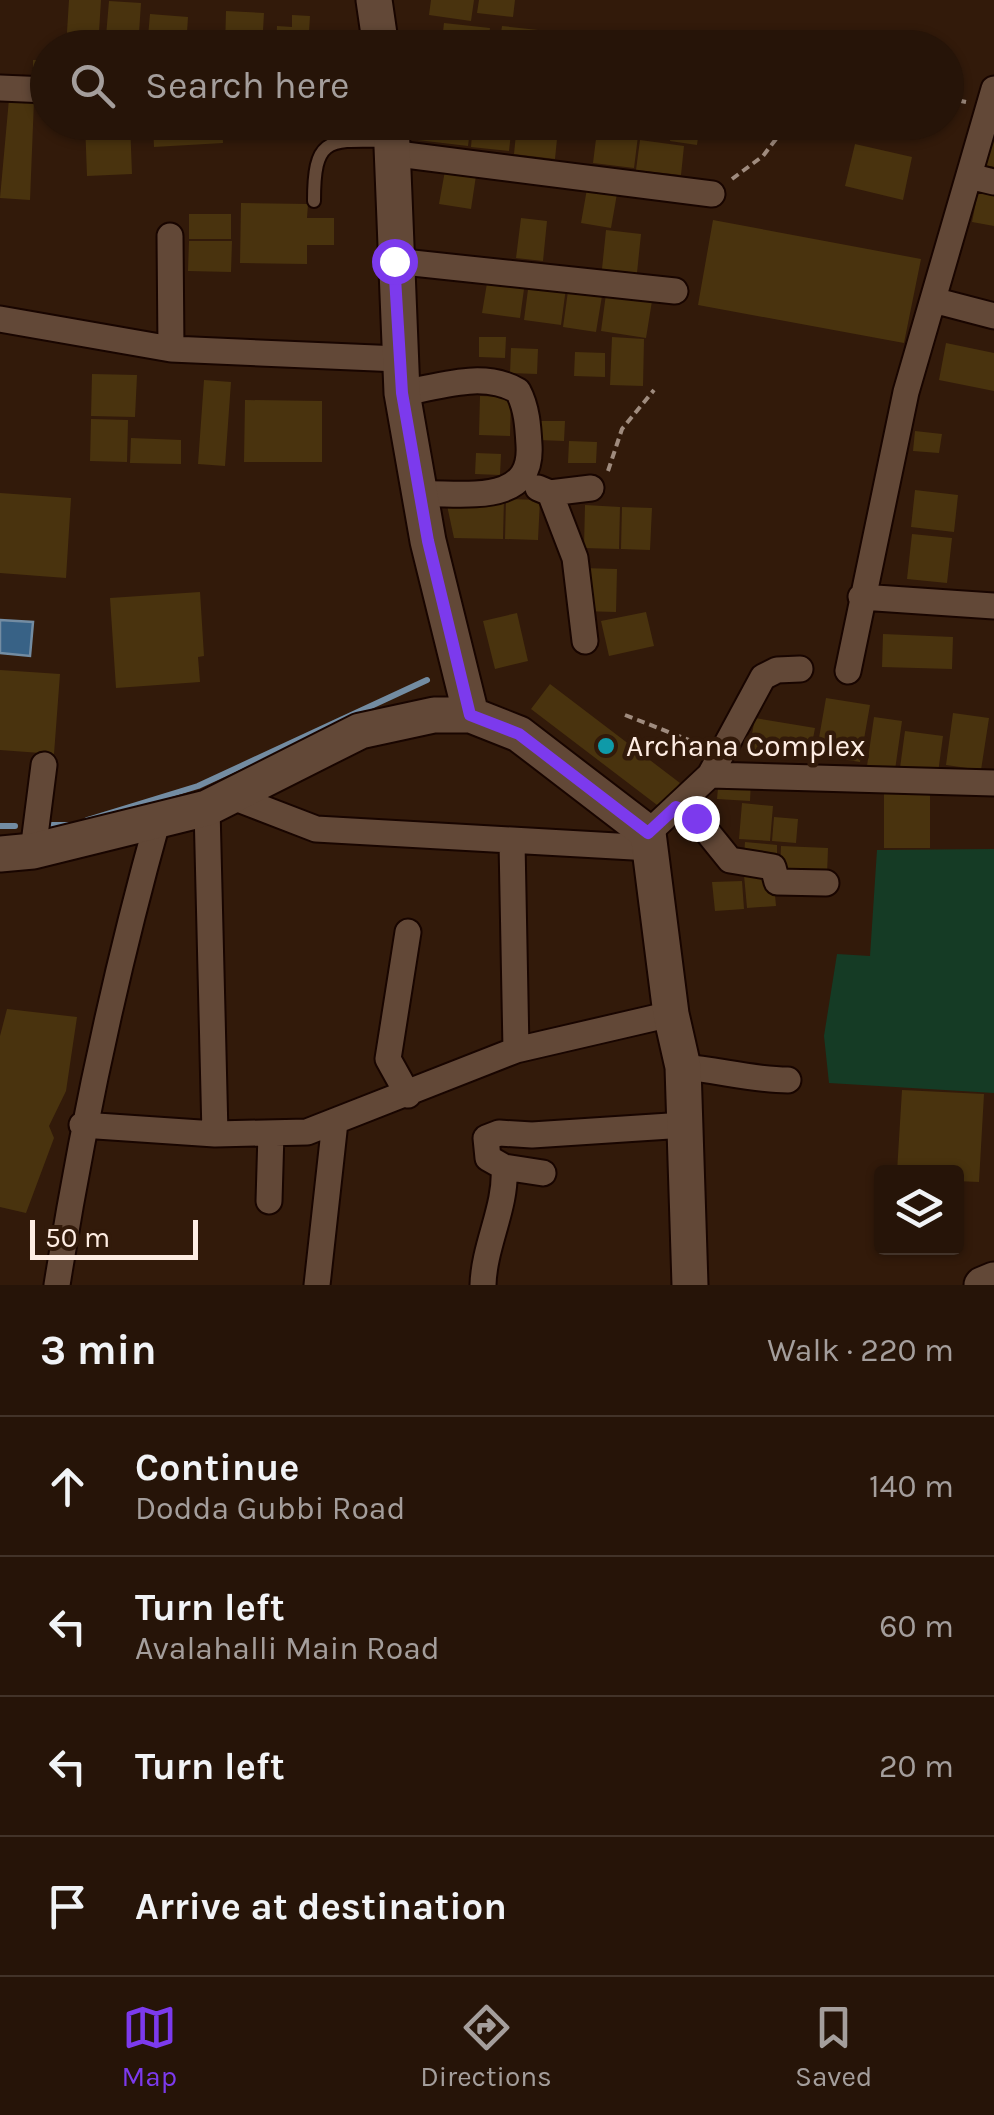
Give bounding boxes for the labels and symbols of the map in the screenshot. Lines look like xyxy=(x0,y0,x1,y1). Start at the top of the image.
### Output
route start xyxy=(372,239,418,285)
place label: Archana Complex xyxy=(626,728,865,764)
marker: Archana Complex xyxy=(595,735,617,757)
route end xyxy=(674,796,720,842)
scale bar xyxy=(30,1215,198,1260)

